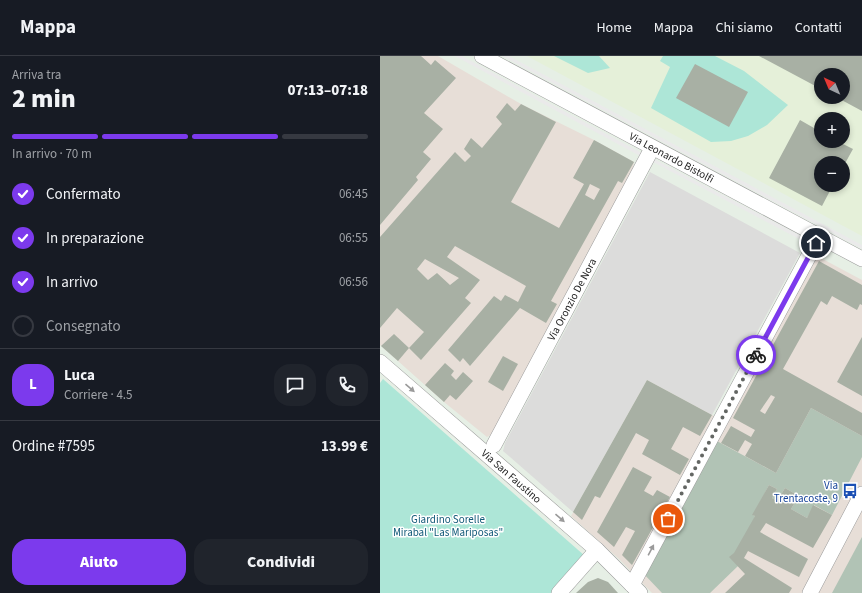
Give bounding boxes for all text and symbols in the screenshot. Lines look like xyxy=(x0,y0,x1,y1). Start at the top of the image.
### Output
text: Mappa xyxy=(20,14,76,41)
text: Home xyxy=(596,18,632,38)
text: Mappa xyxy=(654,18,693,38)
text: Chi siamo xyxy=(715,18,773,38)
text: Contatti xyxy=(795,18,842,38)
text: Arriva tra xyxy=(12,66,61,84)
north arrow xyxy=(814,68,850,104)
map controls xyxy=(814,68,850,192)
text: 2 min xyxy=(12,80,76,117)
text: 07:13–07:18 xyxy=(287,80,368,101)
button: + xyxy=(814,112,850,148)
street label: Via Leonardo Bistolfi xyxy=(626,129,717,187)
text: In arrivo · 70 m xyxy=(12,145,92,163)
button: − xyxy=(814,156,850,192)
icon: check xyxy=(12,183,34,205)
text: Confermato xyxy=(46,184,121,205)
text: 06:45 xyxy=(339,185,368,203)
pin xyxy=(799,226,833,260)
icon: check xyxy=(12,227,34,249)
text: In preparazione xyxy=(46,228,144,249)
text: 06:55 xyxy=(339,229,368,247)
icon: home xyxy=(805,232,827,254)
street label: Via Oronzio De Nora xyxy=(544,256,600,343)
icon: check xyxy=(12,271,34,293)
text: In arrivo xyxy=(46,272,98,293)
text: 06:56 xyxy=(339,273,368,291)
text: Consegnato xyxy=(46,316,121,337)
courier xyxy=(736,335,776,375)
icon: bike xyxy=(745,344,767,366)
button: chat xyxy=(274,364,316,406)
button: phone xyxy=(326,364,368,406)
text: Luca xyxy=(64,365,95,386)
text: L xyxy=(29,374,37,395)
one-way arrow xyxy=(404,383,415,392)
text: Corriere · 4.5 xyxy=(64,386,133,404)
text: Ordine #7595 xyxy=(12,436,95,457)
text: 13.99 € xyxy=(321,436,368,457)
street label: Via San Faustino xyxy=(478,446,545,507)
place label: Via Trentacoste, 9 xyxy=(774,478,838,506)
bus stop icon: Via Trentacoste, 9 xyxy=(841,482,859,500)
pin xyxy=(651,502,685,536)
icon: bag xyxy=(657,508,679,530)
park label: Giardino Sorelle Mirabal "Las Mariposas" xyxy=(393,512,503,540)
one-way arrow xyxy=(554,513,565,522)
button: Aiuto xyxy=(12,539,186,585)
button: Condividi xyxy=(194,539,368,585)
one-way arrow xyxy=(648,545,654,556)

